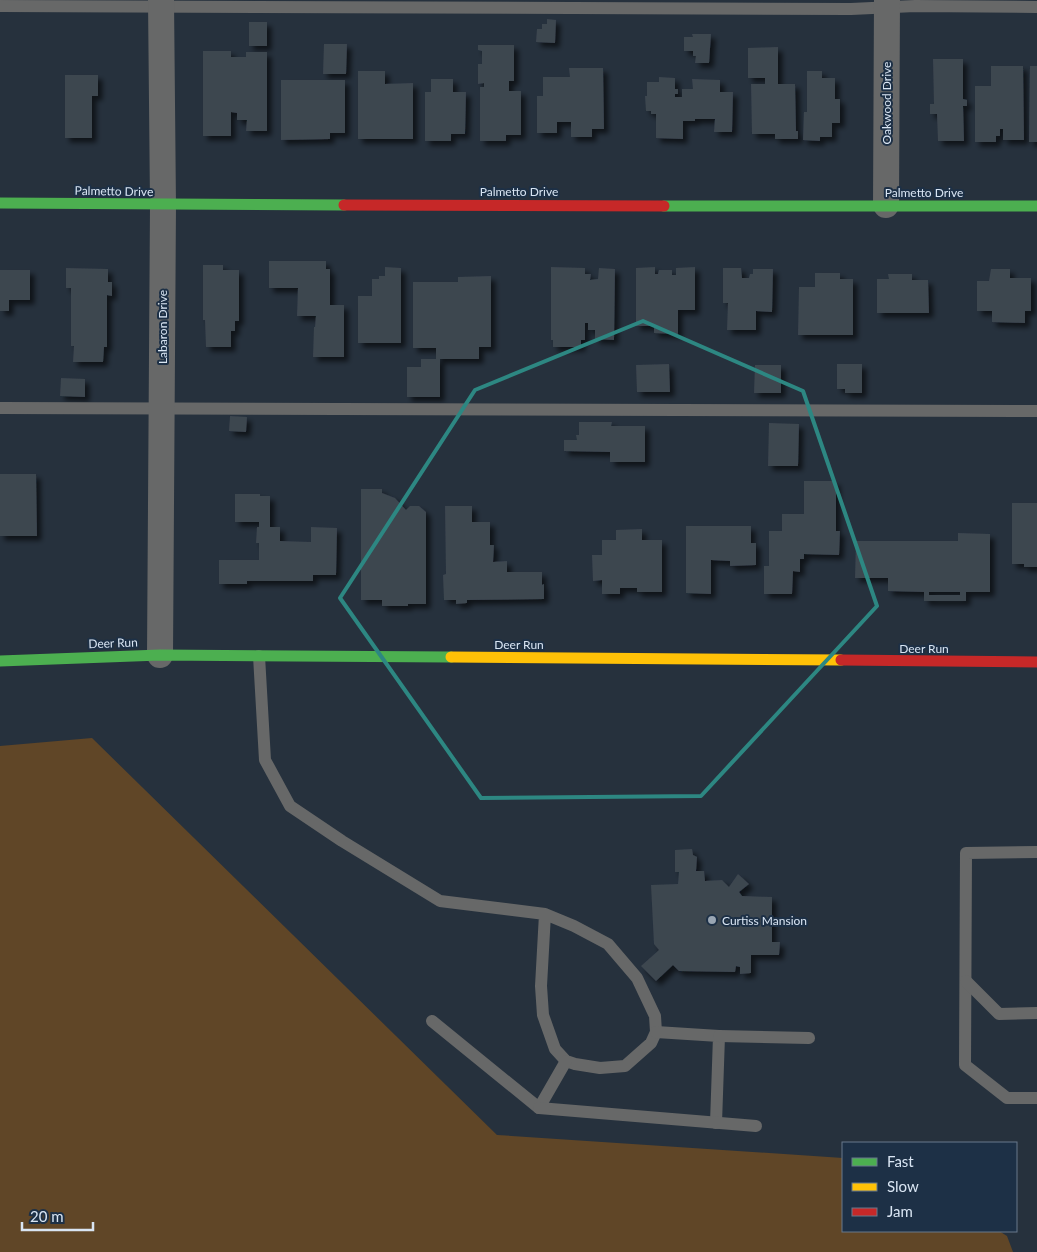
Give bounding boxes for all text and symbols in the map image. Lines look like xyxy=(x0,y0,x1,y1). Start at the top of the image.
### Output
street label: Oakwood Drive xyxy=(879,62,894,144)
street label: Palmetto Drive xyxy=(75,183,153,199)
street label: Palmetto Drive xyxy=(480,184,558,199)
street label: Palmetto Drive xyxy=(885,185,963,200)
street label: Labaron Drive xyxy=(155,290,170,364)
street label: Deer Run xyxy=(88,635,138,651)
street label: Deer Run xyxy=(494,637,544,652)
street label: Deer Run xyxy=(899,641,949,656)
place label: Curtiss Mansion xyxy=(722,913,807,928)
marker: Curtiss Mansion xyxy=(706,914,718,926)
legend xyxy=(842,1142,1017,1232)
text: Fast xyxy=(887,1152,914,1170)
text: Slow xyxy=(887,1177,919,1195)
scale bar xyxy=(22,1200,94,1232)
text: Jam xyxy=(887,1202,913,1220)
text: 20 m xyxy=(30,1207,64,1225)

